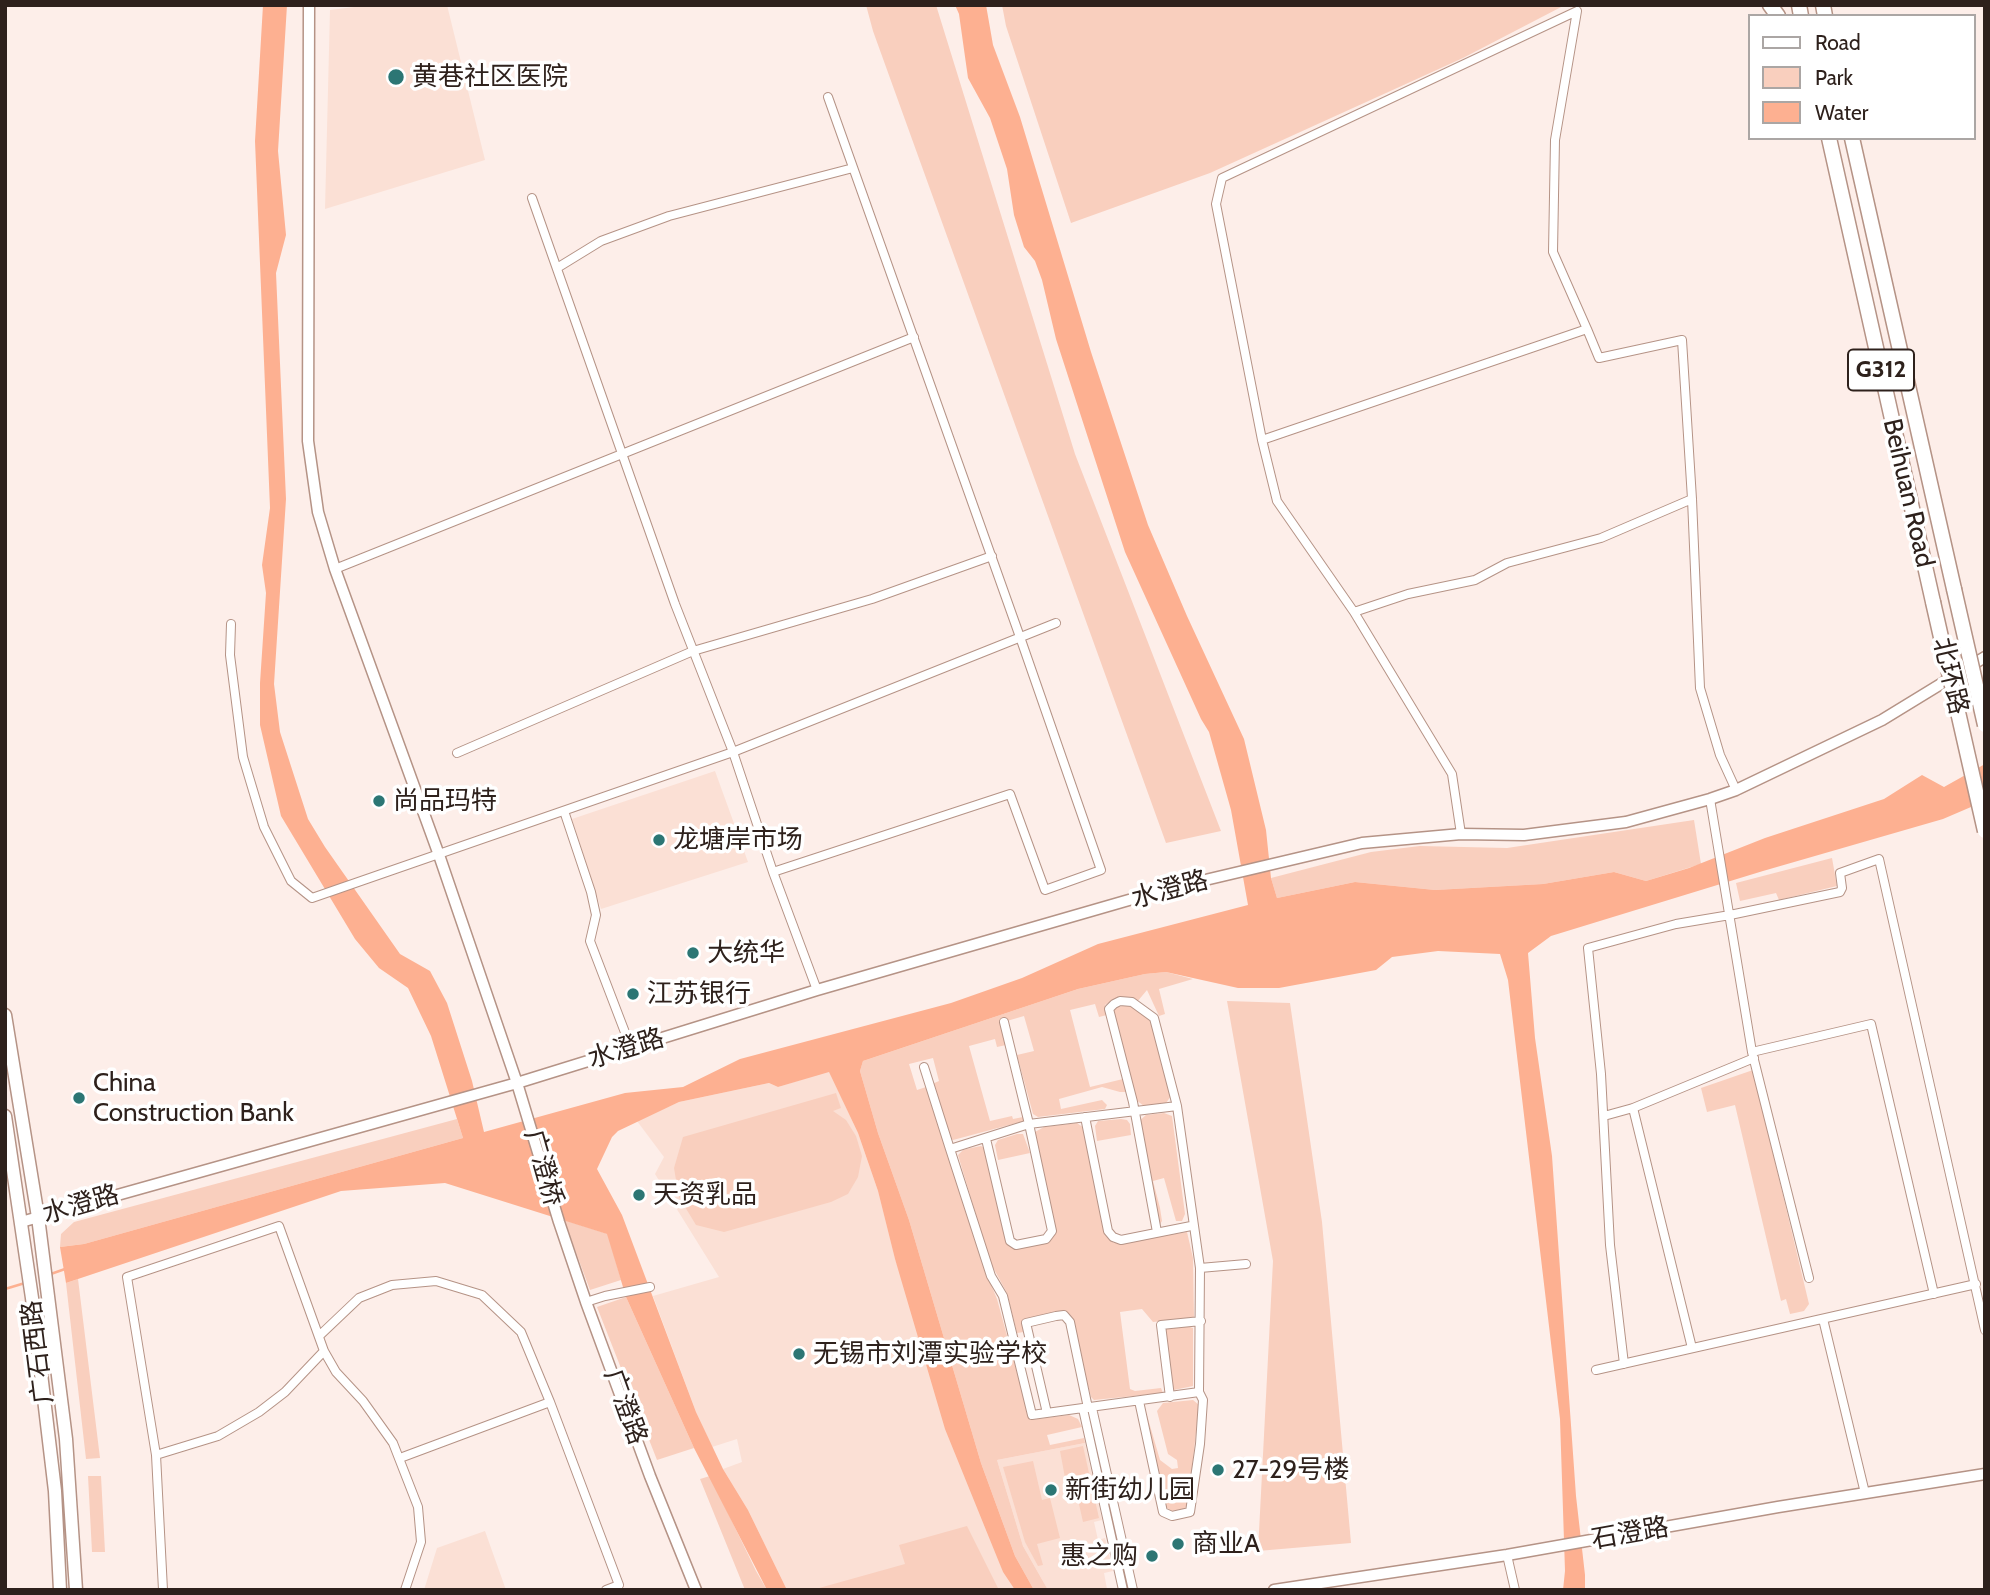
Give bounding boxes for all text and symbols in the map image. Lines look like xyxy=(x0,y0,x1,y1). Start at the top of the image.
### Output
legend xyxy=(1748,14,1976,140)
text: Road xyxy=(1815,30,1861,55)
place label: 黄巷社区医院 xyxy=(412,61,568,93)
text: Park xyxy=(1815,65,1853,90)
marker: 黄巷社区医院 xyxy=(386,67,406,87)
text: Water xyxy=(1815,100,1868,125)
road number: G312 xyxy=(1848,349,1914,390)
street label: Beihuan Road xyxy=(1876,416,1940,570)
street label: 北环路 xyxy=(1926,634,1974,718)
place label: 尚品玛特 xyxy=(393,785,497,817)
marker: 尚品玛特 xyxy=(371,793,387,809)
place label: 龙塘岸市场 xyxy=(673,824,803,856)
marker: 龙塘岸市场 xyxy=(651,832,667,848)
street label: 水澄路 xyxy=(1128,865,1212,915)
place label: 大统华 xyxy=(707,937,785,969)
marker: 大统华 xyxy=(685,945,701,961)
place label: 江苏银行 xyxy=(647,978,751,1010)
marker: 江苏银行 xyxy=(625,986,641,1002)
street label: 水澄路 xyxy=(584,1023,668,1075)
place label: China Construction Bank xyxy=(93,1067,294,1128)
marker: China Construction Bank xyxy=(71,1090,87,1106)
street label: 广澄桥 xyxy=(517,1126,569,1210)
street label: 水澄路 xyxy=(39,1179,123,1231)
place label: 天资乳品 xyxy=(653,1179,757,1211)
marker: 天资乳品 xyxy=(631,1187,647,1203)
street label: 广石西路 xyxy=(16,1298,60,1406)
place label: 无锡市刘潭实验学校 xyxy=(813,1338,1047,1370)
marker: 无锡市刘潭实验学校 xyxy=(791,1346,807,1362)
street label: 广澄路 xyxy=(597,1365,653,1449)
place label: 27-29号楼 xyxy=(1232,1454,1349,1486)
marker: 27-29号楼 xyxy=(1210,1462,1226,1478)
place label: 新街幼儿园 xyxy=(1065,1474,1195,1506)
marker: 新街幼儿园 xyxy=(1043,1482,1059,1498)
street label: 石澄路 xyxy=(1589,1512,1671,1556)
place label: 商业A xyxy=(1192,1528,1260,1560)
marker: 商业A xyxy=(1170,1536,1186,1552)
place label: 惠之购 xyxy=(1060,1540,1138,1572)
marker: 惠之购 xyxy=(1144,1548,1160,1564)

